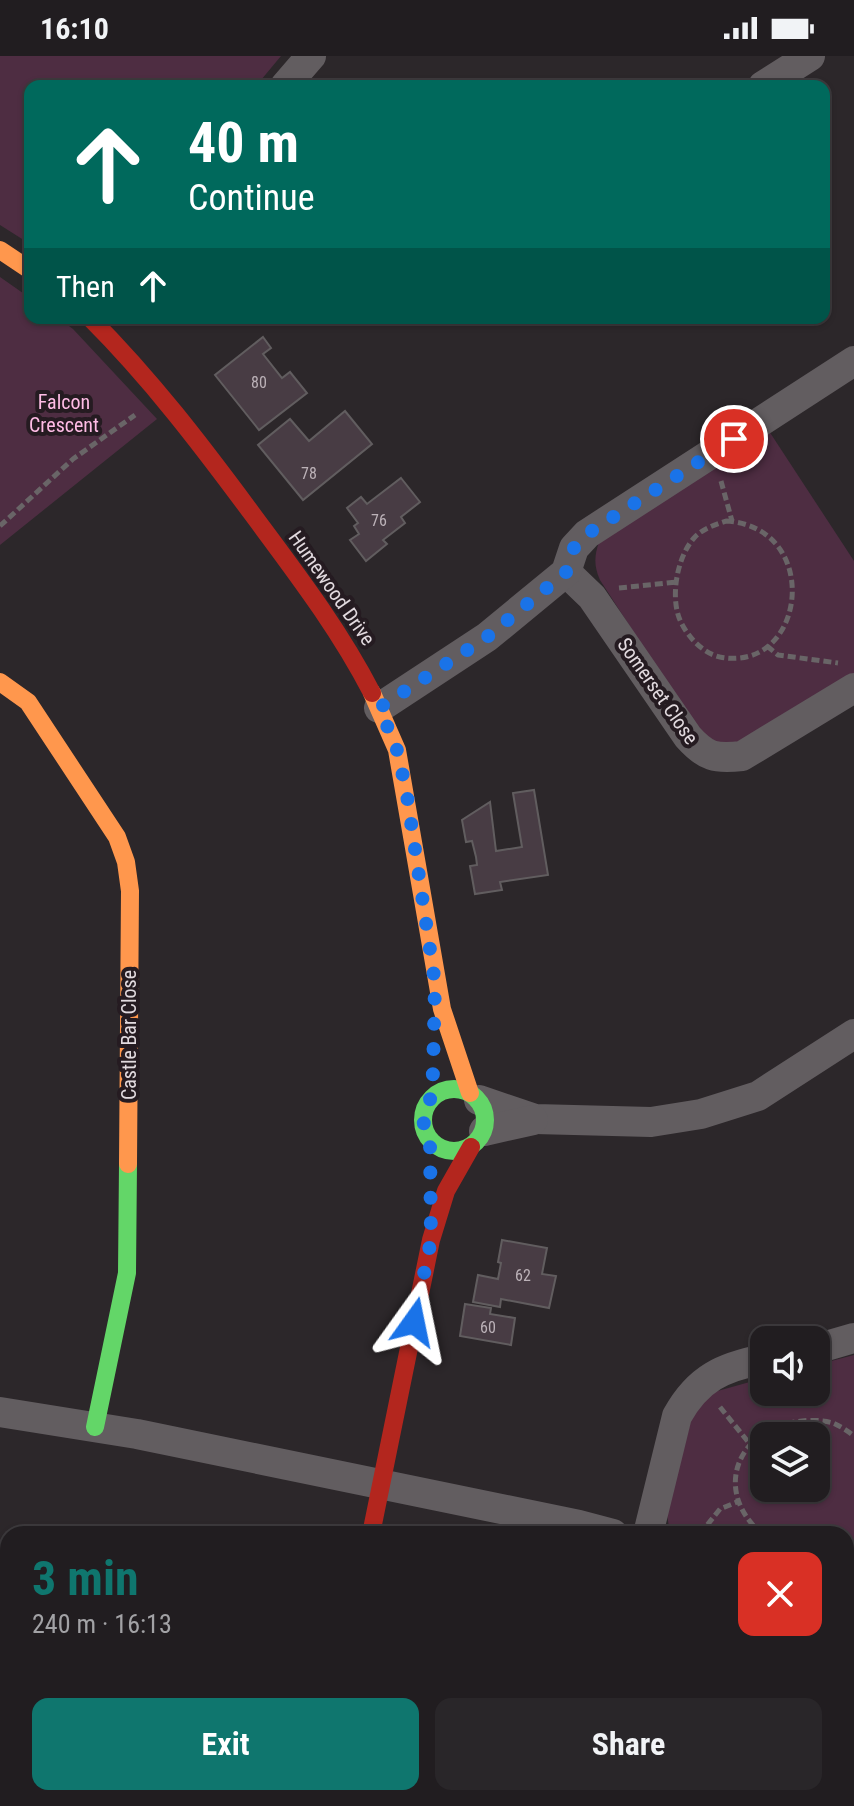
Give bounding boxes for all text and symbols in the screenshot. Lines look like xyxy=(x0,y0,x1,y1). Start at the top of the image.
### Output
text: 16:10 xyxy=(40,11,109,46)
text: 40 m xyxy=(188,110,299,176)
icon: ahead xyxy=(56,112,160,216)
text: Continue xyxy=(188,177,315,219)
icon: ahead xyxy=(131,264,175,308)
text: Then xyxy=(56,269,115,304)
house number: 80 xyxy=(251,373,267,392)
park label: Falcon Crescent xyxy=(29,390,99,437)
pin xyxy=(700,405,768,473)
icon: arrive xyxy=(712,417,756,461)
house number: 78 xyxy=(301,464,317,483)
house number: 76 xyxy=(371,511,387,530)
street label: Humewood Drive xyxy=(284,526,380,650)
street label: Somerset Close xyxy=(612,633,704,749)
street label: Castle Bar Close xyxy=(117,970,141,1100)
house number: 62 xyxy=(515,1266,531,1285)
position arrow xyxy=(372,1280,456,1364)
house number: 60 xyxy=(480,1318,496,1337)
map controls xyxy=(750,1326,830,1502)
button: sound xyxy=(750,1326,830,1406)
button: layers xyxy=(750,1422,830,1502)
text: 3 min xyxy=(32,1550,139,1607)
button: close xyxy=(738,1552,822,1636)
text: 240 m · 16:13 xyxy=(32,1609,172,1639)
button: Exit xyxy=(32,1698,419,1790)
button: Share xyxy=(435,1698,822,1790)

